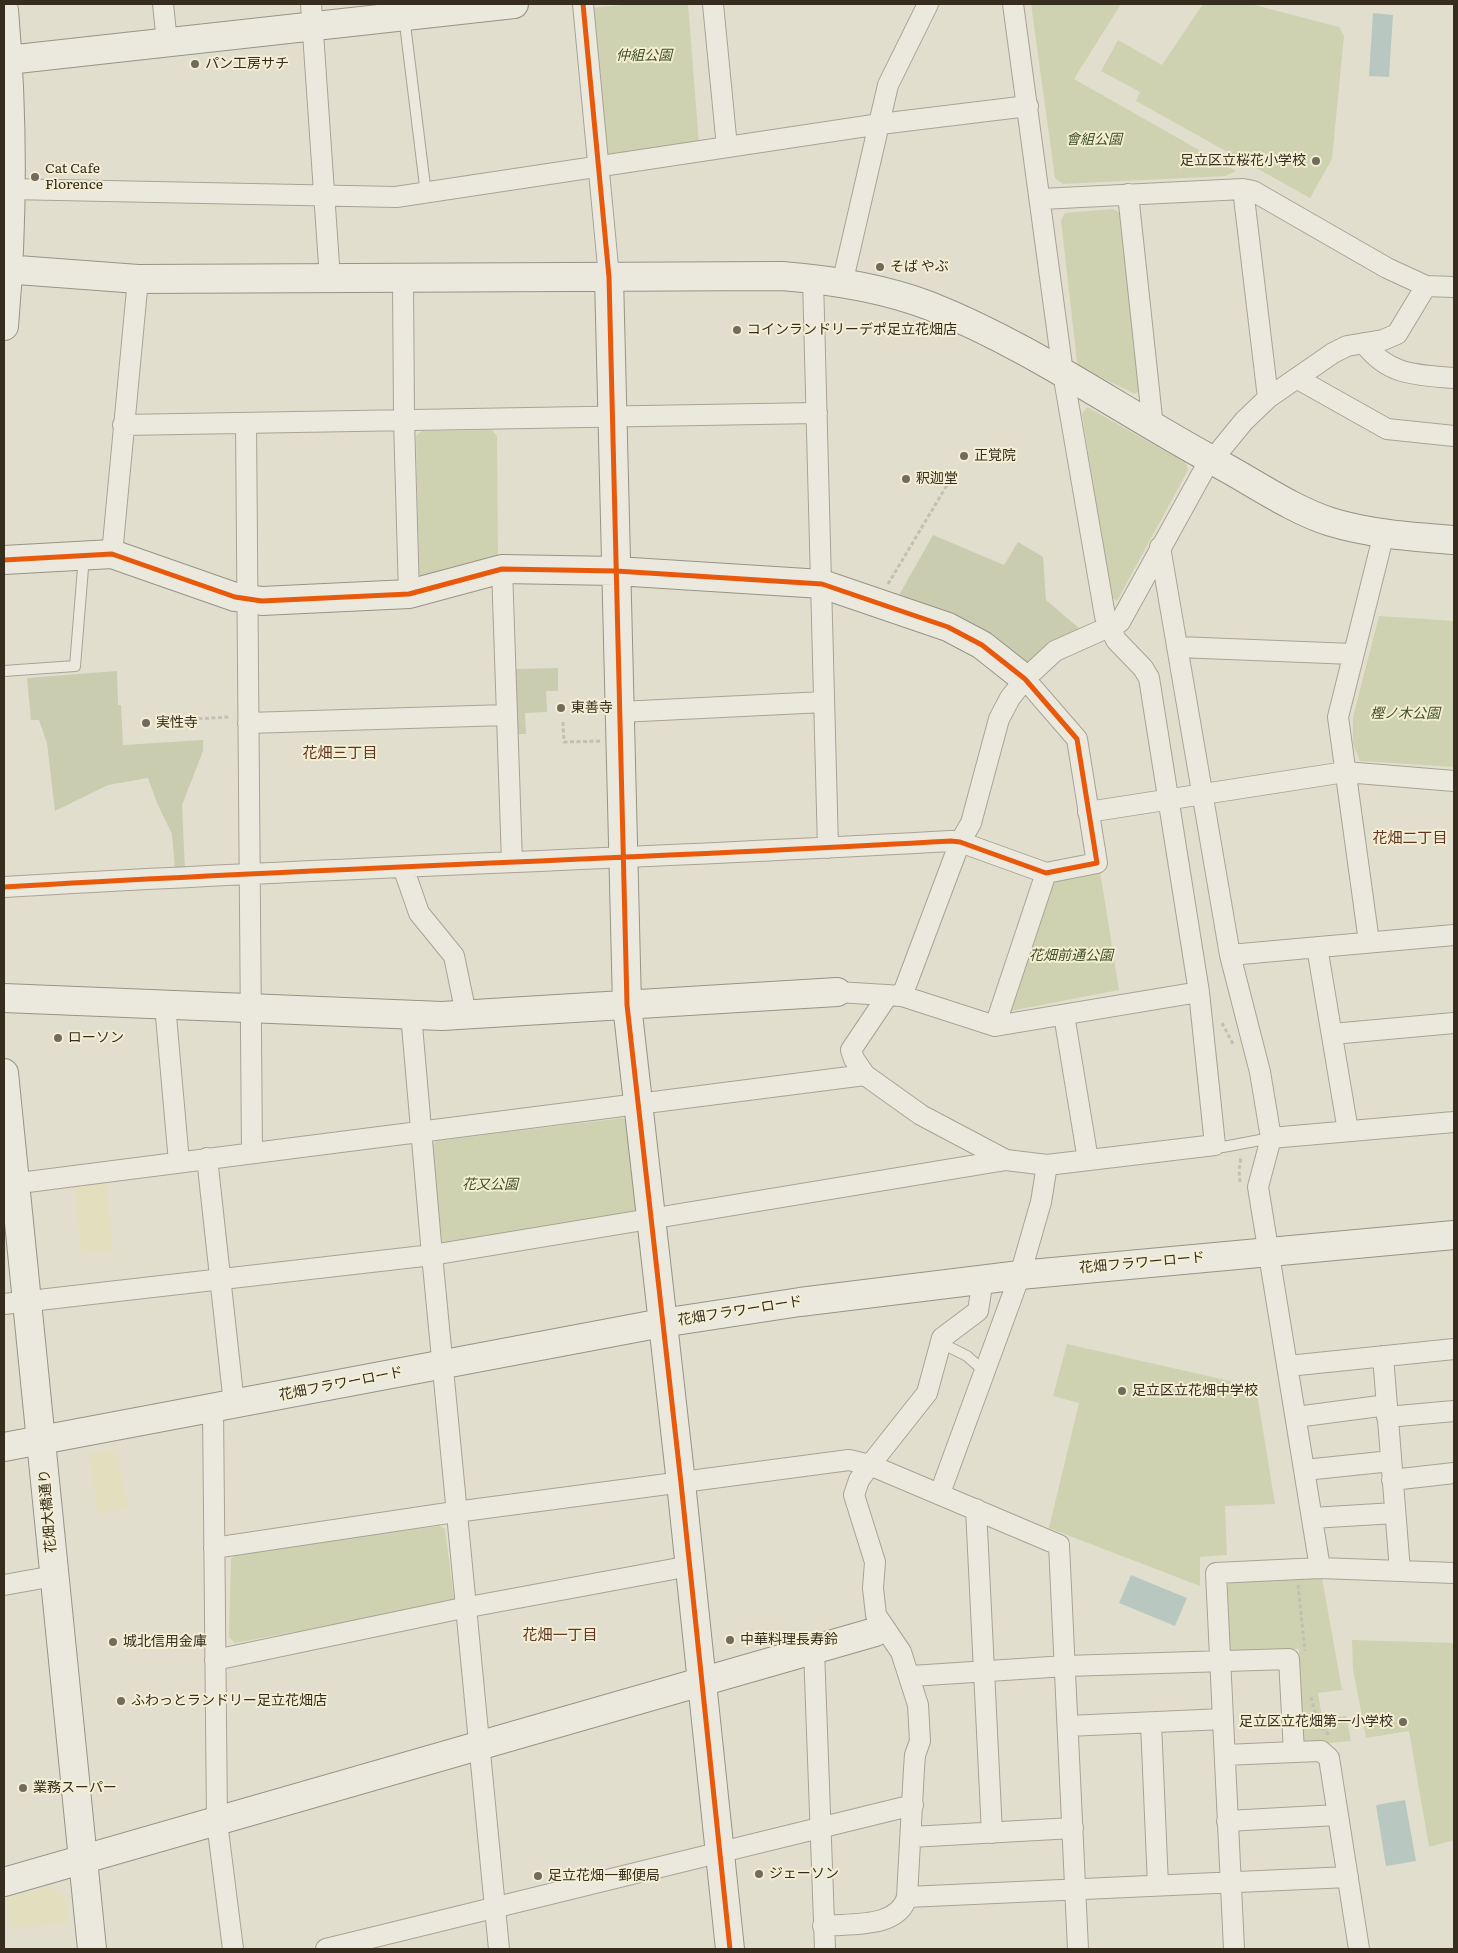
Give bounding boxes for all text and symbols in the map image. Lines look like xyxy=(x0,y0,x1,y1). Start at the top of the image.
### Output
park label: 仲組公園 xyxy=(616,48,672,64)
place label: パン工房サチ xyxy=(205,56,289,72)
marker: パン工房サチ xyxy=(189,58,201,70)
park label: 會組公園 xyxy=(1066,132,1122,148)
place label: 足立区立桜花小学校 xyxy=(1180,153,1306,169)
marker: 足立区立桜花小学校 xyxy=(1310,155,1322,167)
place label: Cat Cafe Florence xyxy=(45,161,103,193)
marker: Cat Cafe Florence xyxy=(29,171,41,183)
place label: そば やぶ xyxy=(890,259,949,275)
marker: そば やぶ xyxy=(874,261,886,273)
place label: コインランドリーデポ足立花畑店 xyxy=(747,322,957,338)
marker: コインランドリーデポ足立花畑店 xyxy=(731,324,743,336)
place label: 正覚院 xyxy=(974,448,1016,464)
marker: 正覚院 xyxy=(958,450,970,462)
place label: 釈迦堂 xyxy=(916,471,958,487)
marker: 釈迦堂 xyxy=(900,473,912,485)
place label: 東善寺 xyxy=(571,700,613,716)
marker: 東善寺 xyxy=(555,702,567,714)
park label: 樫ノ木公園 xyxy=(1370,706,1440,722)
place label: 実性寺 xyxy=(156,715,198,731)
marker: 実性寺 xyxy=(140,717,152,729)
district label: 花畑三丁目 xyxy=(303,745,377,763)
district label: 花畑二丁目 xyxy=(1373,830,1447,848)
park label: 花畑前通公園 xyxy=(1029,948,1113,964)
place label: ローソン xyxy=(68,1030,124,1046)
marker: ローソン xyxy=(52,1032,64,1044)
park label: 花又公園 xyxy=(462,1177,518,1193)
street label: 花畑フラワーロード xyxy=(1079,1249,1205,1277)
street label: 花畑フラワーロード xyxy=(676,1293,804,1329)
street label: 花畑フラワーロード xyxy=(278,1364,404,1404)
place label: 足立区立花畑中学校 xyxy=(1132,1383,1258,1399)
marker: 足立区立花畑中学校 xyxy=(1116,1385,1128,1397)
street label: 花畑大橋通り xyxy=(36,1468,60,1554)
district label: 花畑一丁目 xyxy=(523,1627,597,1645)
place label: 中華料理長寿鈴 xyxy=(740,1632,838,1648)
place label: 城北信用金庫 xyxy=(123,1634,207,1650)
marker: 中華料理長寿鈴 xyxy=(724,1634,736,1646)
marker: 城北信用金庫 xyxy=(107,1636,119,1648)
place label: ふわっとランドリー足立花畑店 xyxy=(131,1693,327,1709)
marker: ふわっとランドリー足立花畑店 xyxy=(115,1695,127,1707)
place label: 足立区立花畑第一小学校 xyxy=(1239,1714,1393,1730)
marker: 足立区立花畑第一小学校 xyxy=(1397,1716,1409,1728)
place label: 業務スーパー xyxy=(33,1780,117,1796)
marker: 業務スーパー xyxy=(17,1782,29,1794)
place label: ジェーソン xyxy=(769,1866,839,1882)
place label: 足立花畑一郵便局 xyxy=(548,1868,660,1884)
marker: ジェーソン xyxy=(753,1868,765,1880)
marker: 足立花畑一郵便局 xyxy=(532,1870,544,1882)

